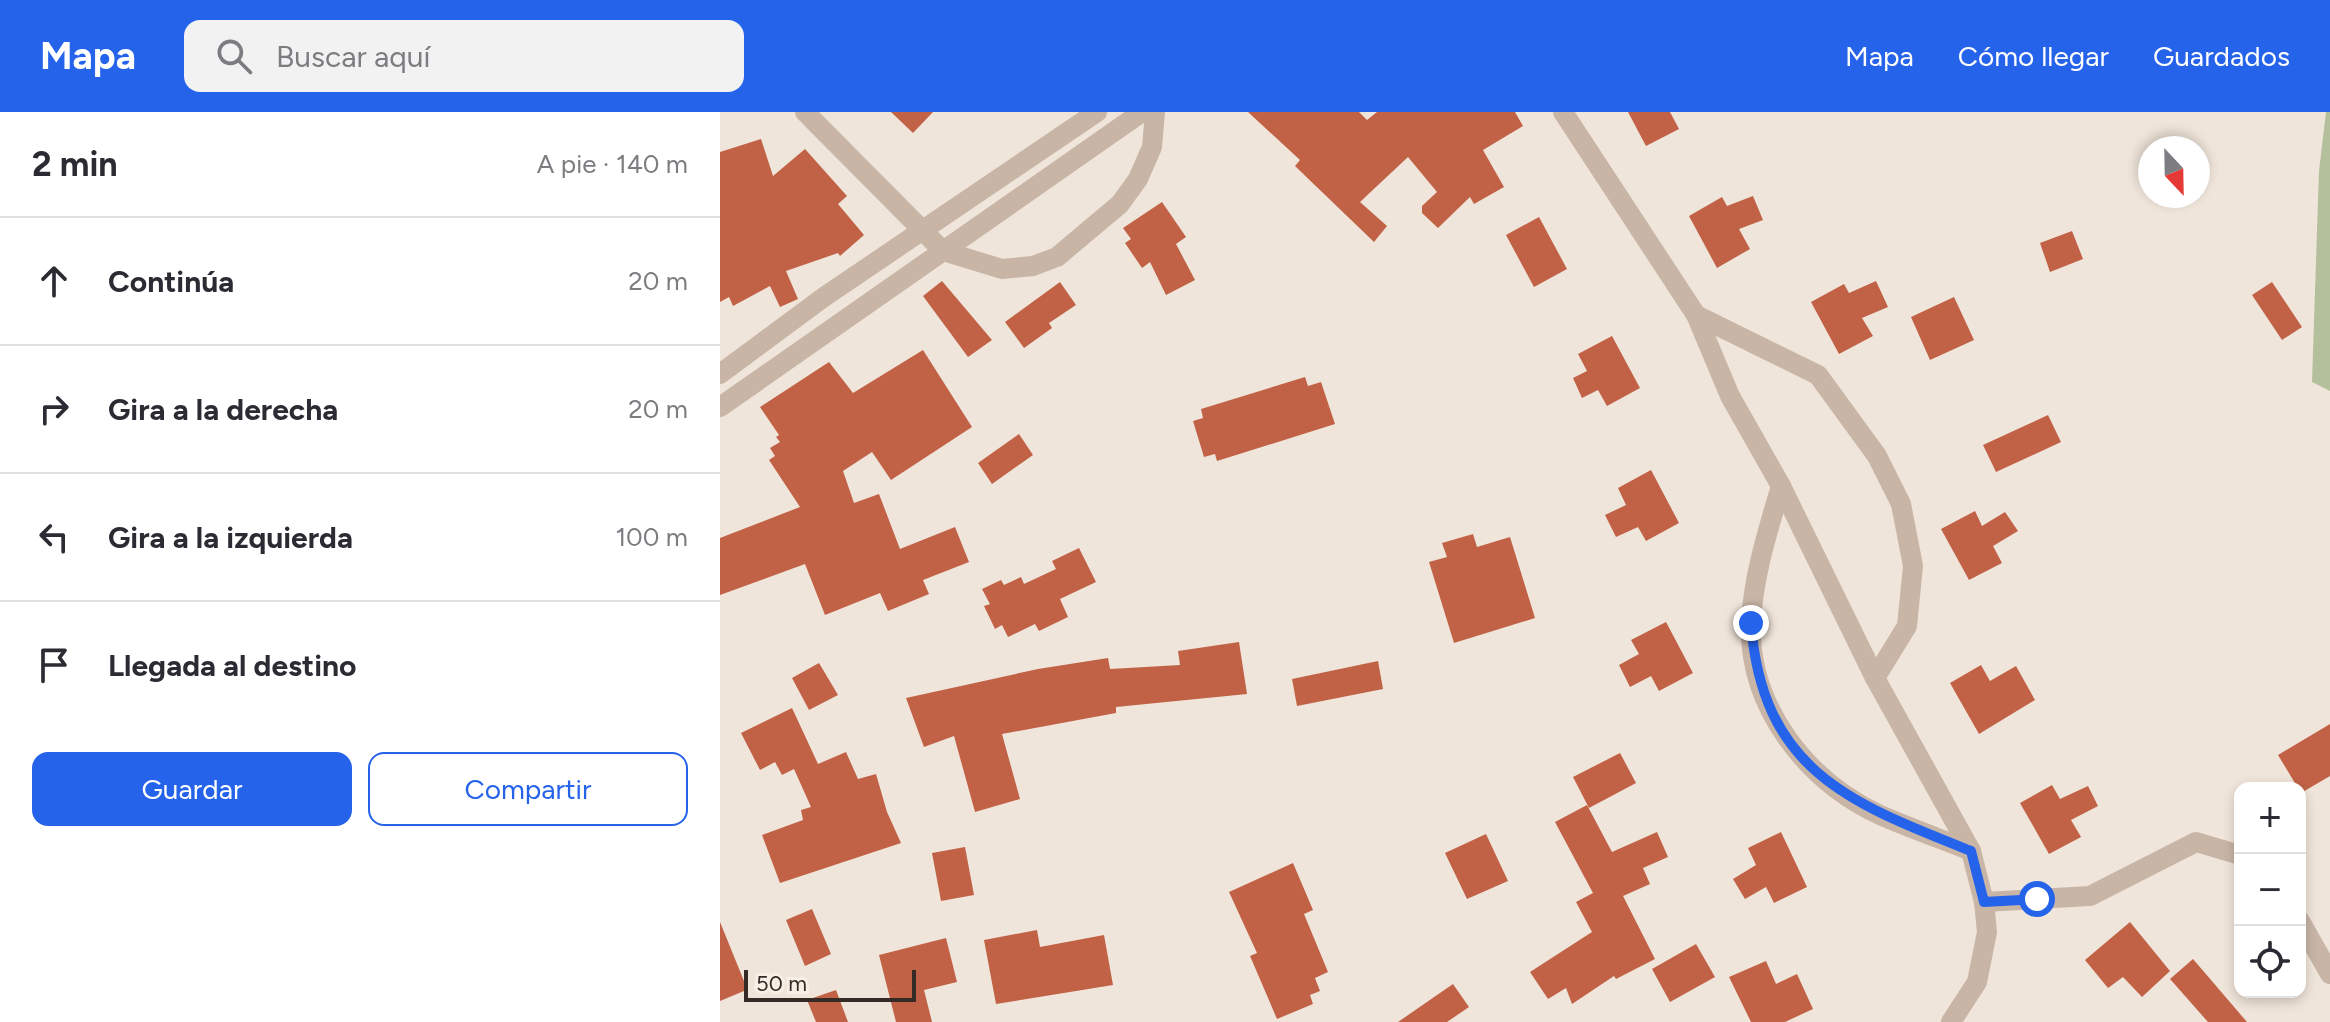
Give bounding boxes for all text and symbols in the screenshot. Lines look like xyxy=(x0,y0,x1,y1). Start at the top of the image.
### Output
search box xyxy=(184,20,744,92)
text: Mapa xyxy=(40,33,136,79)
icon: search xyxy=(212,34,256,78)
text: Buscar aquí xyxy=(276,38,430,75)
text: Mapa xyxy=(1845,39,1914,73)
text: Cómo llegar xyxy=(1958,39,2109,73)
text: Guardados xyxy=(2153,39,2290,73)
north arrow xyxy=(2138,136,2210,208)
text: 2 min xyxy=(32,144,118,185)
text: A pie · 140 m xyxy=(537,148,688,180)
icon: ahead xyxy=(32,259,76,303)
text: Continúa xyxy=(108,263,234,300)
text: 20 m xyxy=(628,265,688,297)
icon: right xyxy=(32,387,76,431)
text: Gira a la derecha xyxy=(108,391,338,428)
text: 20 m xyxy=(628,393,688,425)
icon: left xyxy=(32,515,76,559)
text: Gira a la izquierda xyxy=(108,519,353,556)
text: 100 m xyxy=(615,521,688,553)
route end xyxy=(1733,605,1769,641)
icon: arrive xyxy=(32,643,76,687)
text: Llegada al destino xyxy=(108,647,356,684)
button: Guardar xyxy=(32,752,352,826)
button: Compartir xyxy=(368,752,688,826)
map controls xyxy=(2234,782,2306,998)
button: + xyxy=(2234,782,2306,854)
button: − xyxy=(2234,854,2306,926)
route start xyxy=(2019,881,2055,917)
button: locate xyxy=(2234,926,2306,998)
scale bar xyxy=(744,966,916,1002)
text: 50 m xyxy=(756,970,807,997)

